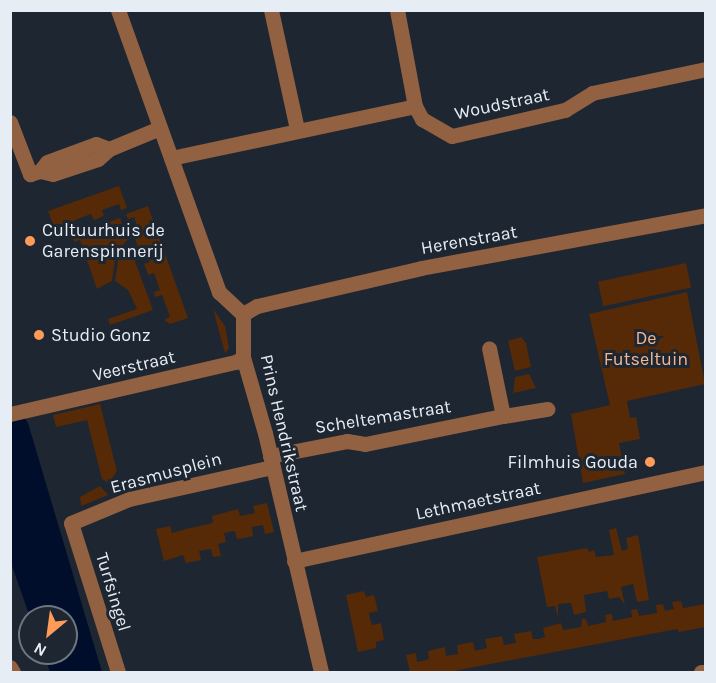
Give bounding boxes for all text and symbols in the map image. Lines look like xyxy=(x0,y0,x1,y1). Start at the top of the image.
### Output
street label: Woudstraat xyxy=(453,83,551,125)
place label: Cultuurhuis de Garenspinnerij xyxy=(42,220,165,262)
street label: Herenstraat xyxy=(419,221,519,259)
marker: Cultuurhuis de Garenspinnerij xyxy=(23,234,37,248)
place label: Studio Gonz xyxy=(51,324,151,346)
marker: Studio Gonz xyxy=(32,328,46,342)
park label: De Futseltuin xyxy=(604,328,688,370)
street label: Veerstraat xyxy=(91,346,177,386)
street label: Prins Hendrikstraat xyxy=(255,352,313,514)
street label: Scheltemastraat xyxy=(313,396,453,438)
street label: Erasmusplein xyxy=(108,448,224,498)
place label: Filmhuis Gouda xyxy=(508,451,638,473)
marker: Filmhuis Gouda xyxy=(643,455,657,469)
street label: Lethmaetstraat xyxy=(413,477,543,525)
street label: Turfsingel xyxy=(91,550,135,634)
north arrow xyxy=(18,605,78,665)
text: N xyxy=(30,638,50,661)

